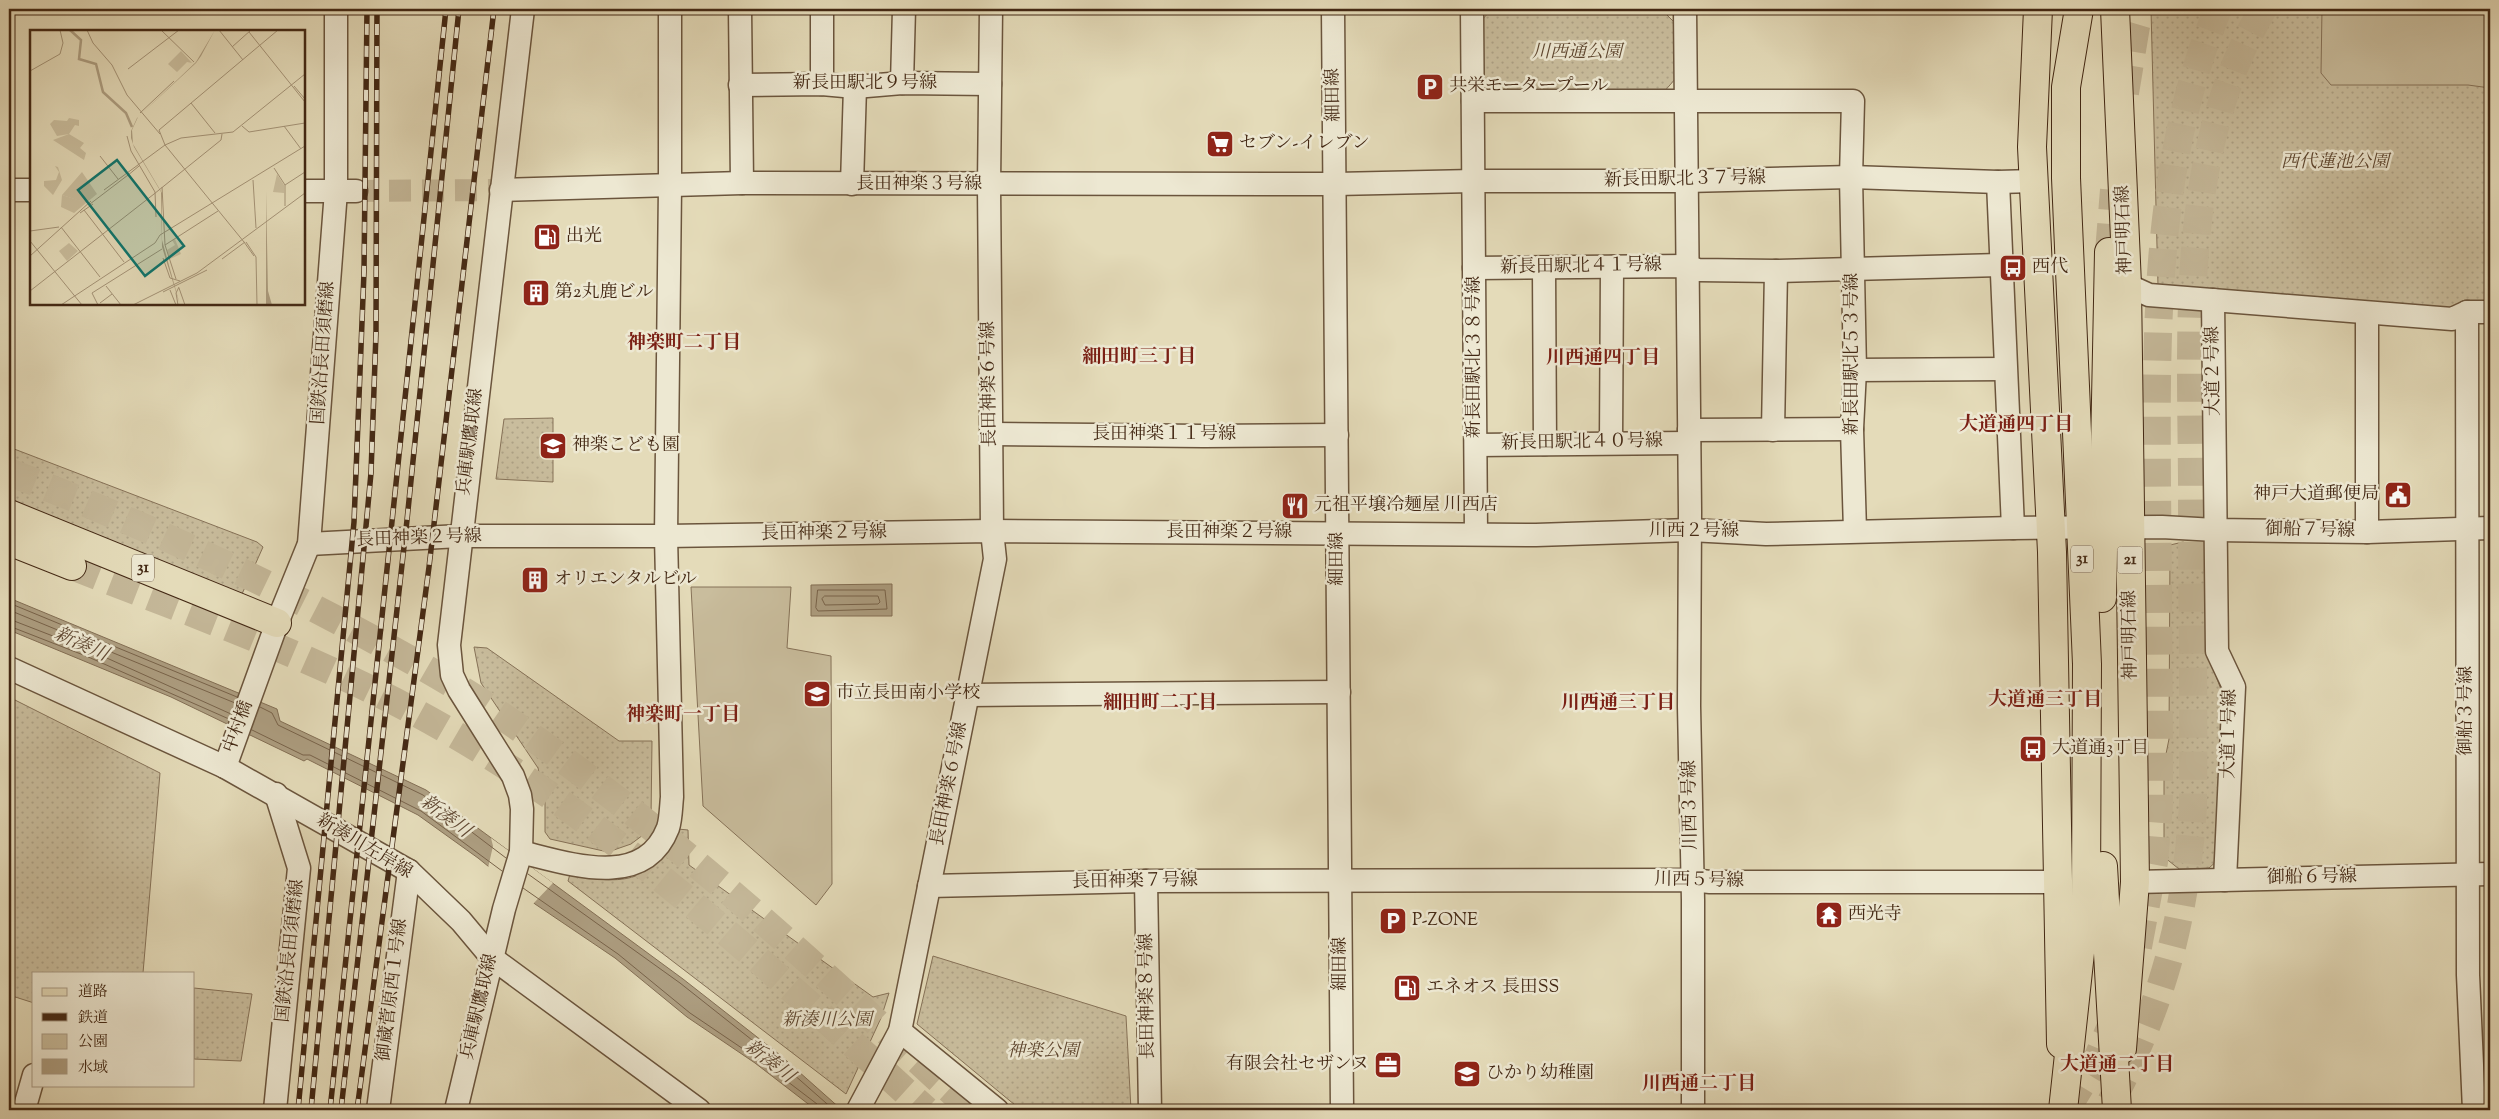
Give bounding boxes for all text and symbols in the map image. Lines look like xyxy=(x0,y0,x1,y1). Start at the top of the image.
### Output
inset map xyxy=(30,30,305,305)
park label: 川西通公園 xyxy=(1532,40,1625,66)
street label: 細田線 xyxy=(1321,68,1347,122)
street label: 新長田駅北９号線 xyxy=(793,71,937,97)
parking icon: 共栄モータープール xyxy=(1415,72,1445,102)
place label: 共栄モータープール xyxy=(1449,74,1608,100)
supermarket icon: セブン-イレブン xyxy=(1205,129,1235,159)
place label: セブン-イレブン xyxy=(1239,131,1370,157)
park label: 西代蓮池公園 xyxy=(2281,150,2392,176)
street label: 新長田駅北３７号線 xyxy=(1604,166,1766,194)
street label: 長田神楽３号線 xyxy=(856,172,982,198)
street label: 神戸明石線 xyxy=(2110,185,2140,275)
fuel station icon: 出光 xyxy=(532,222,562,252)
place label: 出光 xyxy=(566,224,602,250)
street label: 新長田駅北４１号線 xyxy=(1500,253,1662,281)
bus stop icon: 西代 xyxy=(1998,253,2028,283)
place label: 西代 xyxy=(2032,255,2068,281)
street label: 新長田駅北５３号線 xyxy=(1840,273,1866,435)
street label: 新長田駅北３８号線 xyxy=(1462,276,1488,438)
building icon: 第2丸鹿ビル xyxy=(521,278,551,308)
street label: 国鉄沿長田須磨線 xyxy=(306,280,342,426)
place label: 第2丸鹿ビル xyxy=(555,280,653,306)
street label: 長田神楽６号線 xyxy=(976,321,1004,447)
street label: 大道２号線 xyxy=(2200,326,2228,416)
district label: 神楽町二丁目 xyxy=(627,330,741,357)
district label: 細田町三丁目 xyxy=(1082,344,1196,371)
district label: 川西通四丁目 xyxy=(1546,345,1660,372)
street label: 兵庫駅鷹取線 xyxy=(452,387,490,497)
district label: 大道通四丁目 xyxy=(1959,412,2073,439)
street label: 長田神楽１１号線 xyxy=(1092,422,1236,448)
street label: 新長田駅北４０号線 xyxy=(1501,429,1663,457)
school or university icon: 神楽こども園 xyxy=(538,431,568,461)
place label: 神楽こども園 xyxy=(572,433,680,459)
public building icon: 神戸大道郵便局 xyxy=(2383,480,2413,510)
place label: 神戸大道郵便局 xyxy=(2253,482,2379,508)
restaurant icon: 元祖平壌冷麺屋 川西店 xyxy=(1280,491,1310,521)
place label: 元祖平壌冷麺屋 川西店 xyxy=(1314,493,1498,519)
street label: 御船７号線 xyxy=(2265,517,2355,545)
street label: 川西２号線 xyxy=(1649,519,1739,545)
street label: 長田神楽２号線 xyxy=(761,520,887,548)
street label: 長田神楽２号線 xyxy=(1166,520,1292,546)
street label: 長田神楽２号線 xyxy=(356,524,482,554)
street label: 細田線 xyxy=(1325,532,1351,586)
road number: 31 xyxy=(2071,546,2093,572)
road number: 21 xyxy=(2118,546,2142,574)
road number: 31 xyxy=(132,554,154,582)
building icon: オリエンタルビル xyxy=(520,565,550,595)
place label: オリエンタルビル xyxy=(554,567,697,593)
street label: 神戸明石線 xyxy=(2117,590,2145,680)
water label: 新湊川 xyxy=(49,621,114,670)
street label: 御船３号線 xyxy=(2454,666,2480,756)
school or university icon: 市立長田南小学校 xyxy=(802,679,832,709)
place label: 市立長田南小学校 xyxy=(836,681,980,707)
district label: 大道通三丁目 xyxy=(1988,687,2102,714)
street label: 大道１号線 xyxy=(2216,689,2244,779)
district label: 細田町二丁目 xyxy=(1103,690,1217,717)
district label: 川西通三丁目 xyxy=(1561,690,1675,717)
street label: 中村橋 xyxy=(218,697,260,757)
district label: 神楽町一丁目 xyxy=(626,702,740,729)
street label: 長田神楽６号線 xyxy=(925,720,975,848)
bus stop icon: 大道通3丁目 xyxy=(2018,734,2048,764)
place label: 大道通3丁目 xyxy=(2052,736,2149,762)
street label: 川西３号線 xyxy=(1677,760,1705,850)
water label: 新湊川 xyxy=(414,789,477,846)
street label: 新湊川左岸線 xyxy=(311,808,417,886)
street label: 御船６号線 xyxy=(2267,864,2357,892)
street label: 川西５号線 xyxy=(1654,867,1744,895)
street label: 長田神楽７号線 xyxy=(1072,868,1198,896)
street label: 国鉄沿長田須磨線 xyxy=(271,878,311,1024)
temple icon: 西光寺 xyxy=(1814,900,1844,930)
place label: 西光寺 xyxy=(1848,902,1902,928)
parking icon: P-ZONE xyxy=(1378,906,1408,936)
place label: P-ZONE xyxy=(1412,908,1478,934)
street label: 御蔵菅原西１号線 xyxy=(371,917,415,1063)
street label: 長田神楽８号線 xyxy=(1134,933,1162,1059)
street label: 細田線 xyxy=(1328,937,1354,991)
street label: 兵庫駅鷹取線 xyxy=(455,951,505,1063)
legend xyxy=(32,972,195,1086)
fuel station icon: エネオス 長田SS xyxy=(1392,973,1422,1003)
place label: エネオス 長田SS xyxy=(1426,975,1559,1001)
text: 道路 xyxy=(78,982,108,1003)
text: 鉄道 xyxy=(78,1008,108,1029)
park label: 新湊川公園 xyxy=(782,1008,875,1034)
text: 公園 xyxy=(78,1032,108,1053)
water label: 新湊川 xyxy=(738,1034,801,1091)
park label: 神楽公園 xyxy=(1007,1039,1082,1065)
office icon: 有限会社セザンヌ xyxy=(1373,1050,1403,1080)
place label: 有限会社セザンヌ xyxy=(1226,1052,1369,1078)
district label: 大道通二丁目 xyxy=(2060,1052,2174,1079)
text: 水域 xyxy=(78,1058,108,1079)
school or university icon: ひかり幼稚園 xyxy=(1452,1059,1482,1089)
place label: ひかり幼稚園 xyxy=(1486,1061,1594,1087)
district label: 川西通二丁目 xyxy=(1642,1071,1756,1098)

